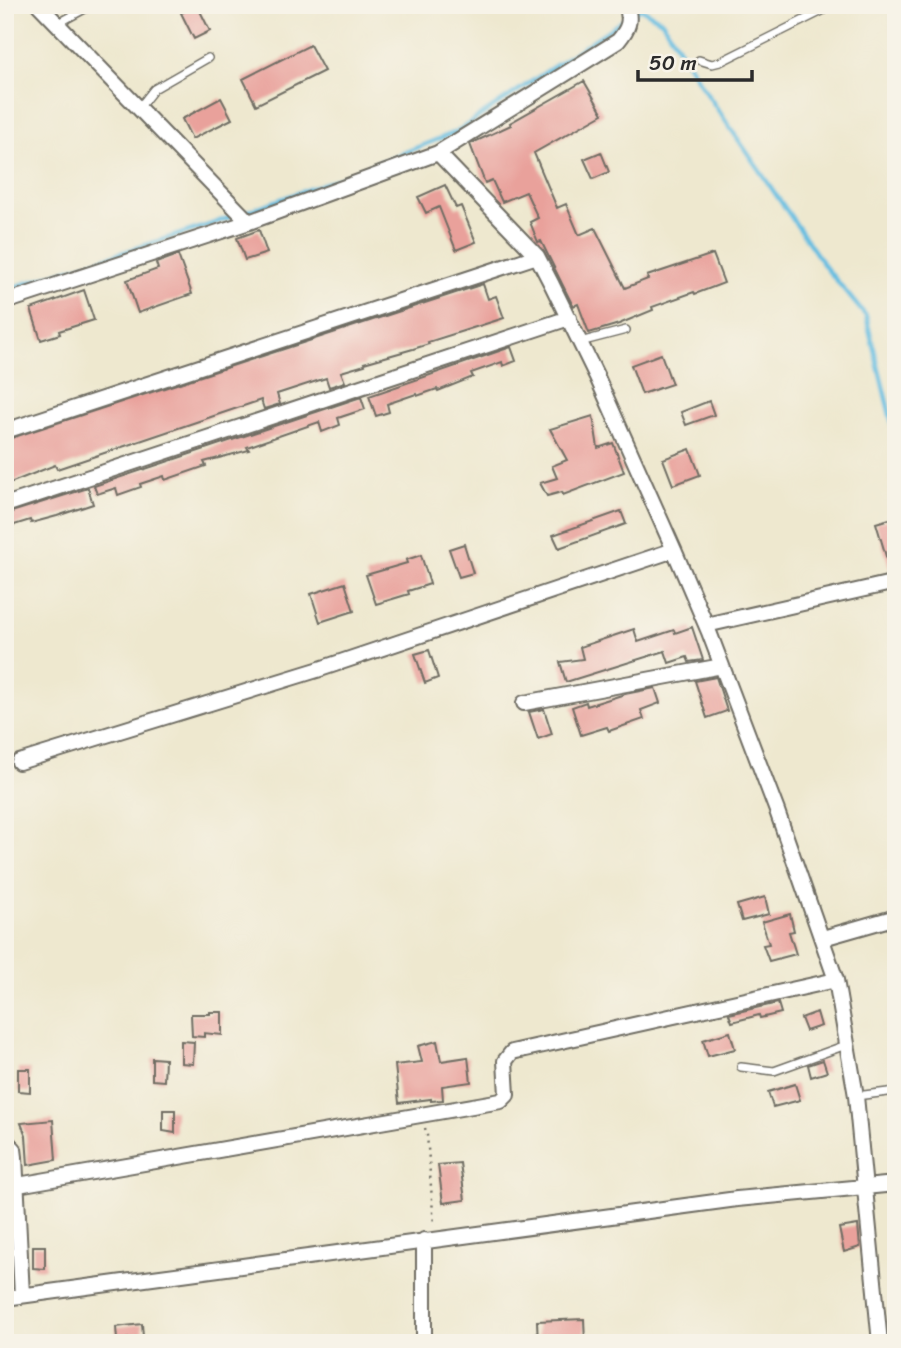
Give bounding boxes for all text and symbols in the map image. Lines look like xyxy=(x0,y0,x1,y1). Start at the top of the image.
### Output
scale bar xyxy=(638,38,752,82)
text: 50 m xyxy=(649,44,697,82)

